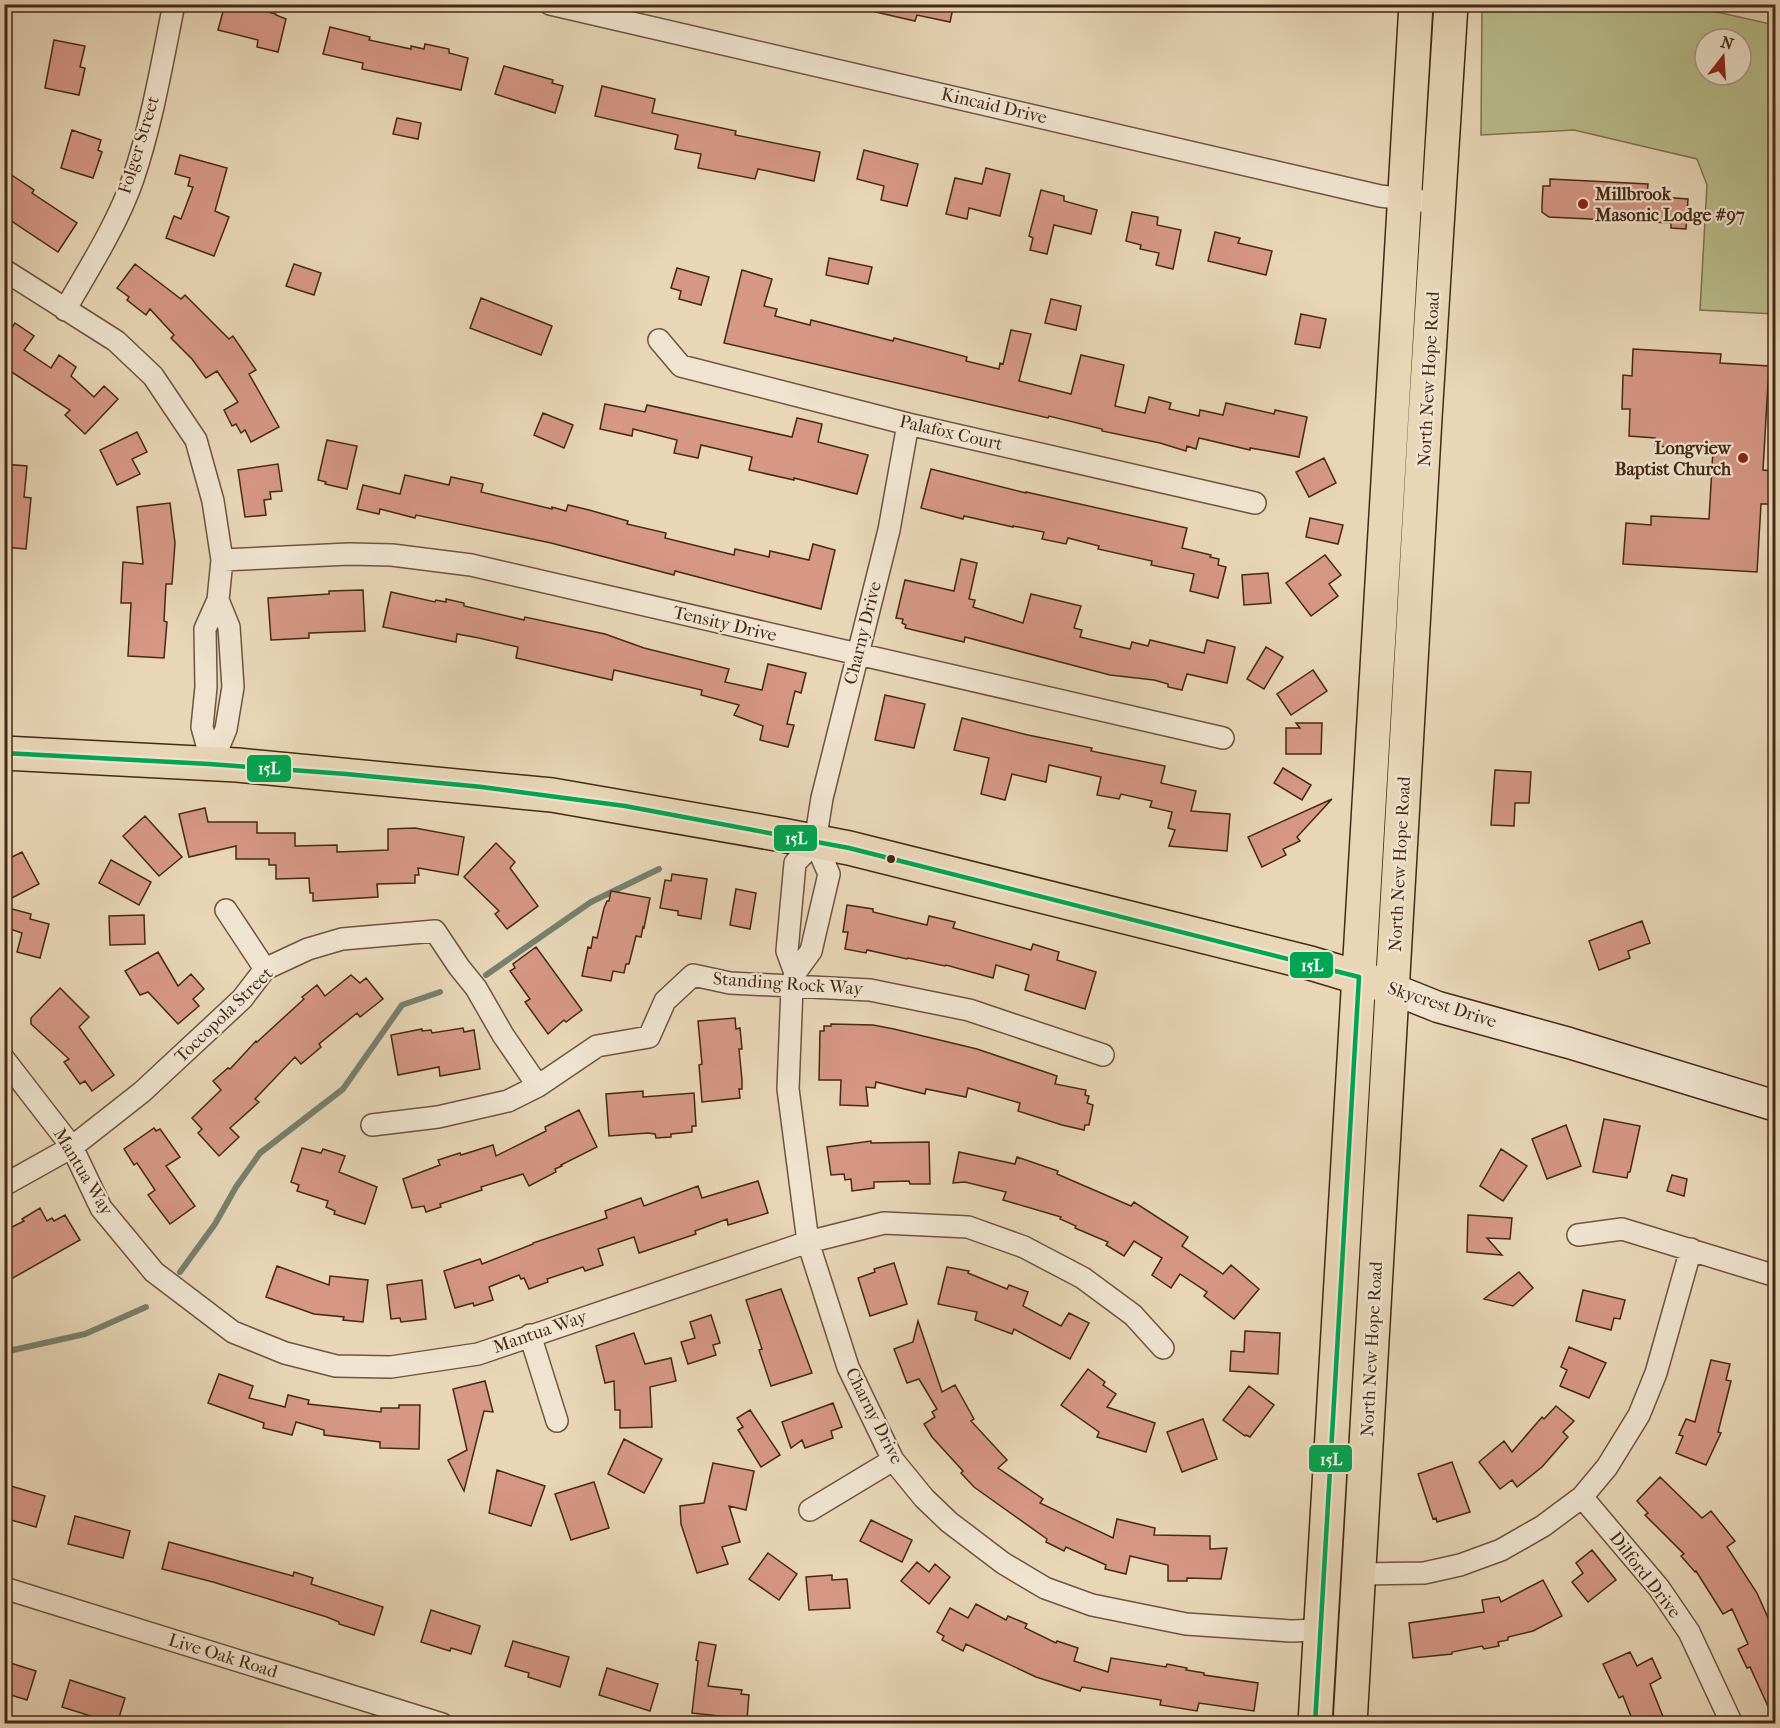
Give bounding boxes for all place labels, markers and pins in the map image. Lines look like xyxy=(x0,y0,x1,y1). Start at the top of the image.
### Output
place label: Millbrook Masonic Lodge #97 xyxy=(1594,184,1745,226)
marker: Millbrook Masonic Lodge #97 xyxy=(1576,197,1590,211)
place label: Longview Baptist Church xyxy=(1615,438,1733,480)
marker: Longview Baptist Church xyxy=(1736,451,1750,465)
unlabelled marker xyxy=(885,853,897,865)

